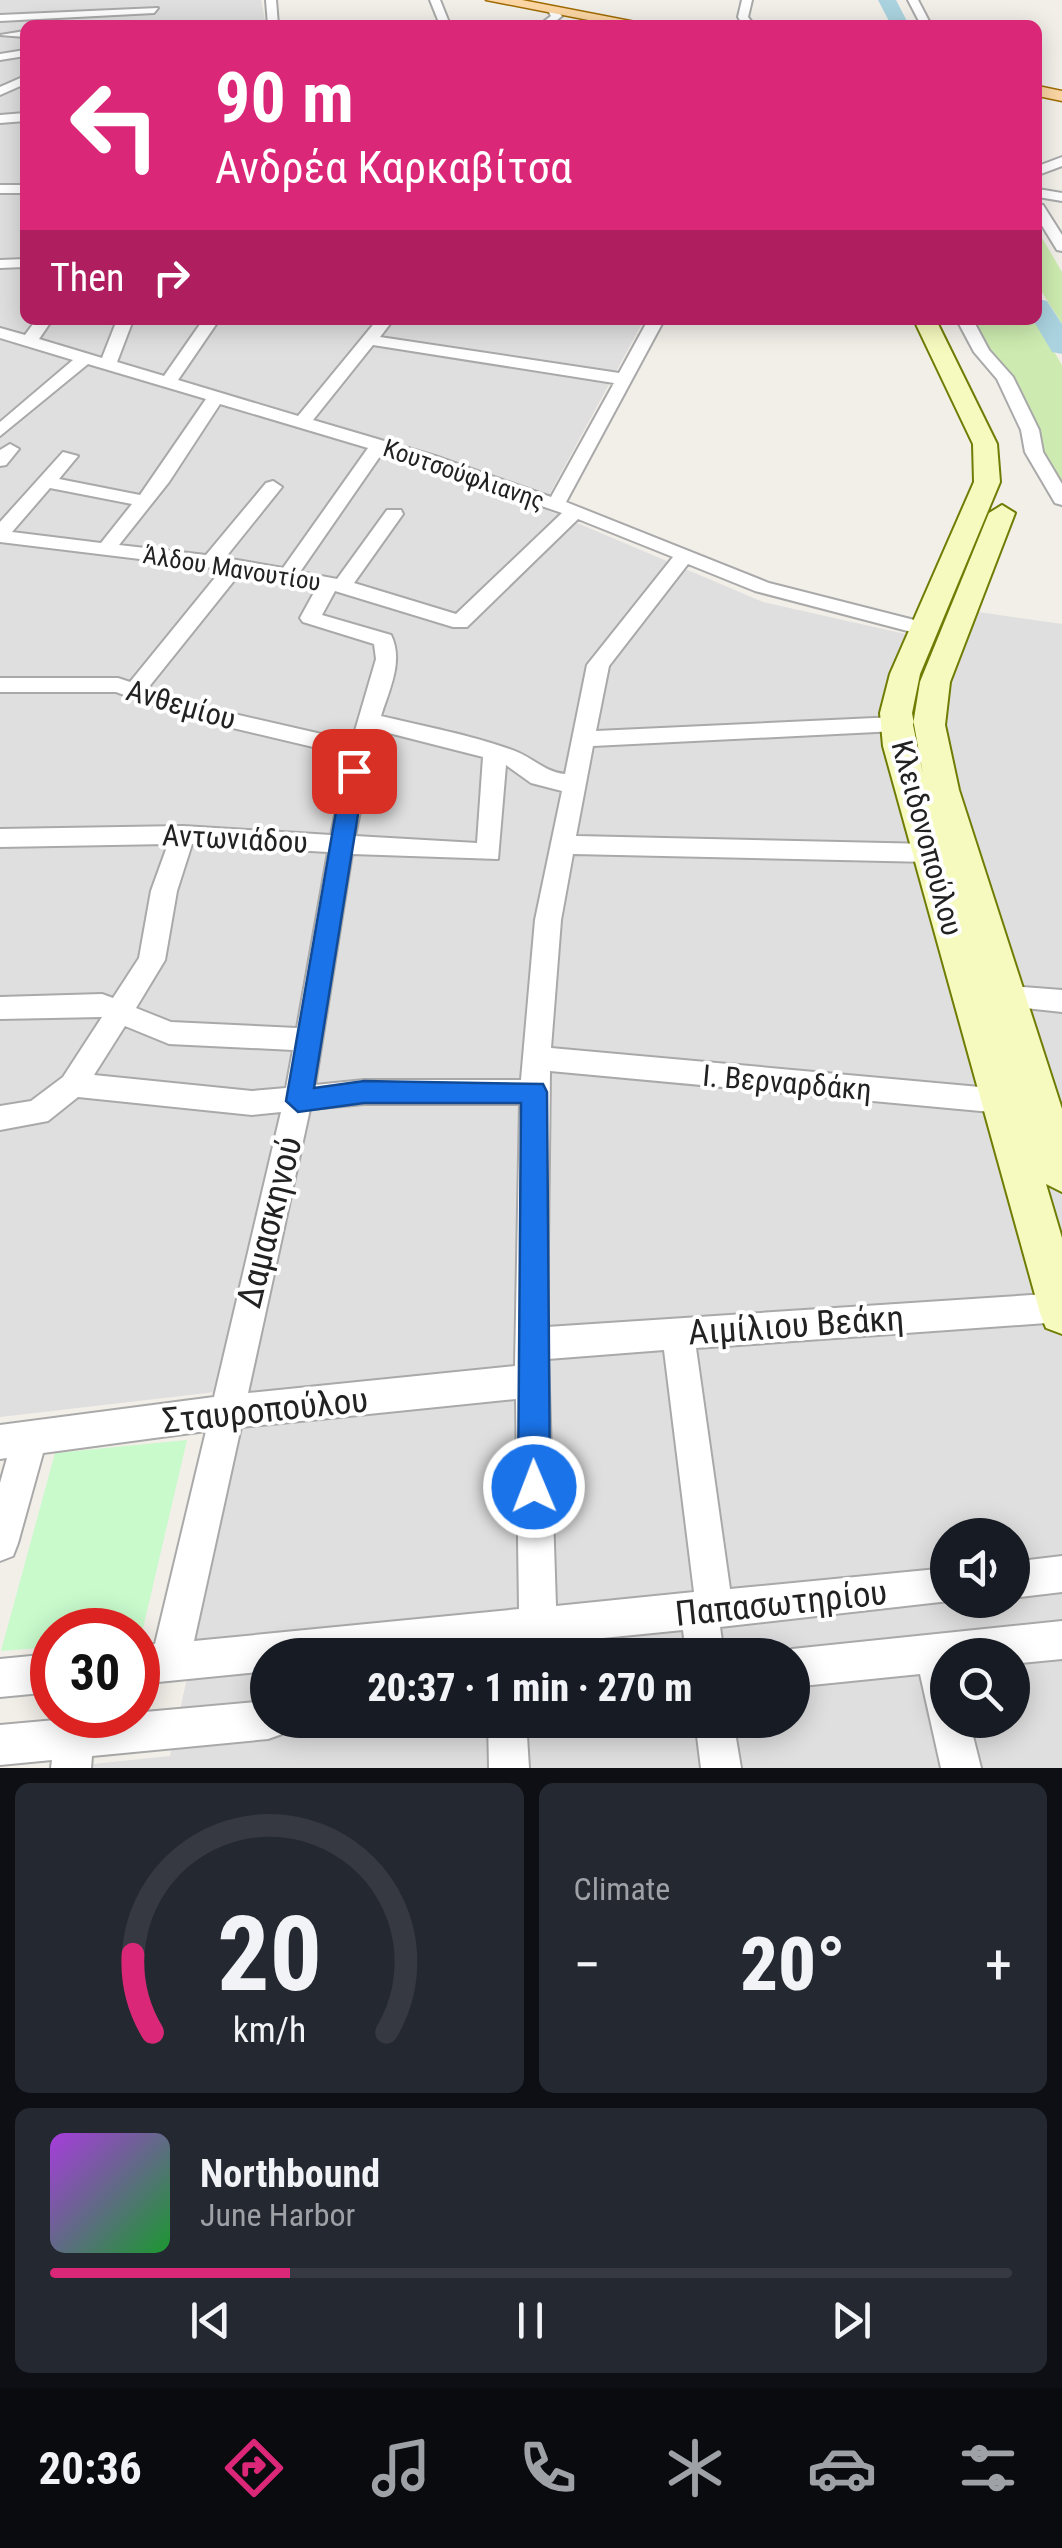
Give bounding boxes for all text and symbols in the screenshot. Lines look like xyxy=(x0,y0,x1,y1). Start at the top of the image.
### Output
text: 90 m xyxy=(215,57,354,139)
icon: left xyxy=(50,60,180,190)
text: Ανδρέα Καρκαβίτσα xyxy=(215,141,572,194)
icon: right xyxy=(144,250,199,305)
text: Then xyxy=(50,256,124,300)
street label: Κουτσούφλιανης xyxy=(380,433,548,516)
street label: Άλδου Μανουτίου xyxy=(141,540,323,597)
street label: Ανθεμίου xyxy=(123,672,240,737)
pin xyxy=(312,729,397,814)
street label: Κλειδονοπούλου xyxy=(885,736,970,939)
icon: arrive xyxy=(327,744,382,799)
street label: Αντωνιάδου xyxy=(161,817,309,860)
street label: Ι. Βερναρδάκη xyxy=(701,1058,873,1107)
street label: Δαμασκηνού xyxy=(228,1132,311,1312)
street label: Αιμίλιου Βεάκη xyxy=(687,1298,905,1353)
street label: Σταυροπούλου xyxy=(160,1379,370,1442)
position arrow xyxy=(482,1435,586,1539)
map controls xyxy=(930,1518,1030,1738)
button: sound xyxy=(930,1518,1030,1618)
street label: Παπασωτηρίου xyxy=(673,1572,889,1635)
speed limit sign: 30 xyxy=(30,1608,160,1738)
button: search xyxy=(930,1638,1030,1738)
text: 20:37 · 1 min · 270 m xyxy=(368,1666,692,1710)
text: Climate xyxy=(574,1870,670,1908)
text: 20 xyxy=(217,1894,322,2015)
text: 20° xyxy=(740,1920,846,2008)
text: − xyxy=(574,1933,601,1997)
text: + xyxy=(985,1933,1012,1997)
text: km/h xyxy=(232,2009,306,2051)
text: Northbound xyxy=(200,2152,380,2196)
text: June Harbor xyxy=(200,2196,355,2234)
icon: previous xyxy=(183,2293,238,2348)
icon: pause xyxy=(503,2293,558,2348)
icon: next xyxy=(824,2293,879,2348)
icon: directions xyxy=(219,2433,289,2503)
icon: music xyxy=(366,2433,436,2503)
icon: phone xyxy=(513,2433,583,2503)
icon: climate xyxy=(660,2433,730,2503)
icon: car xyxy=(807,2433,877,2503)
icon: filters xyxy=(953,2433,1023,2503)
text: 20:36 xyxy=(38,2442,142,2495)

